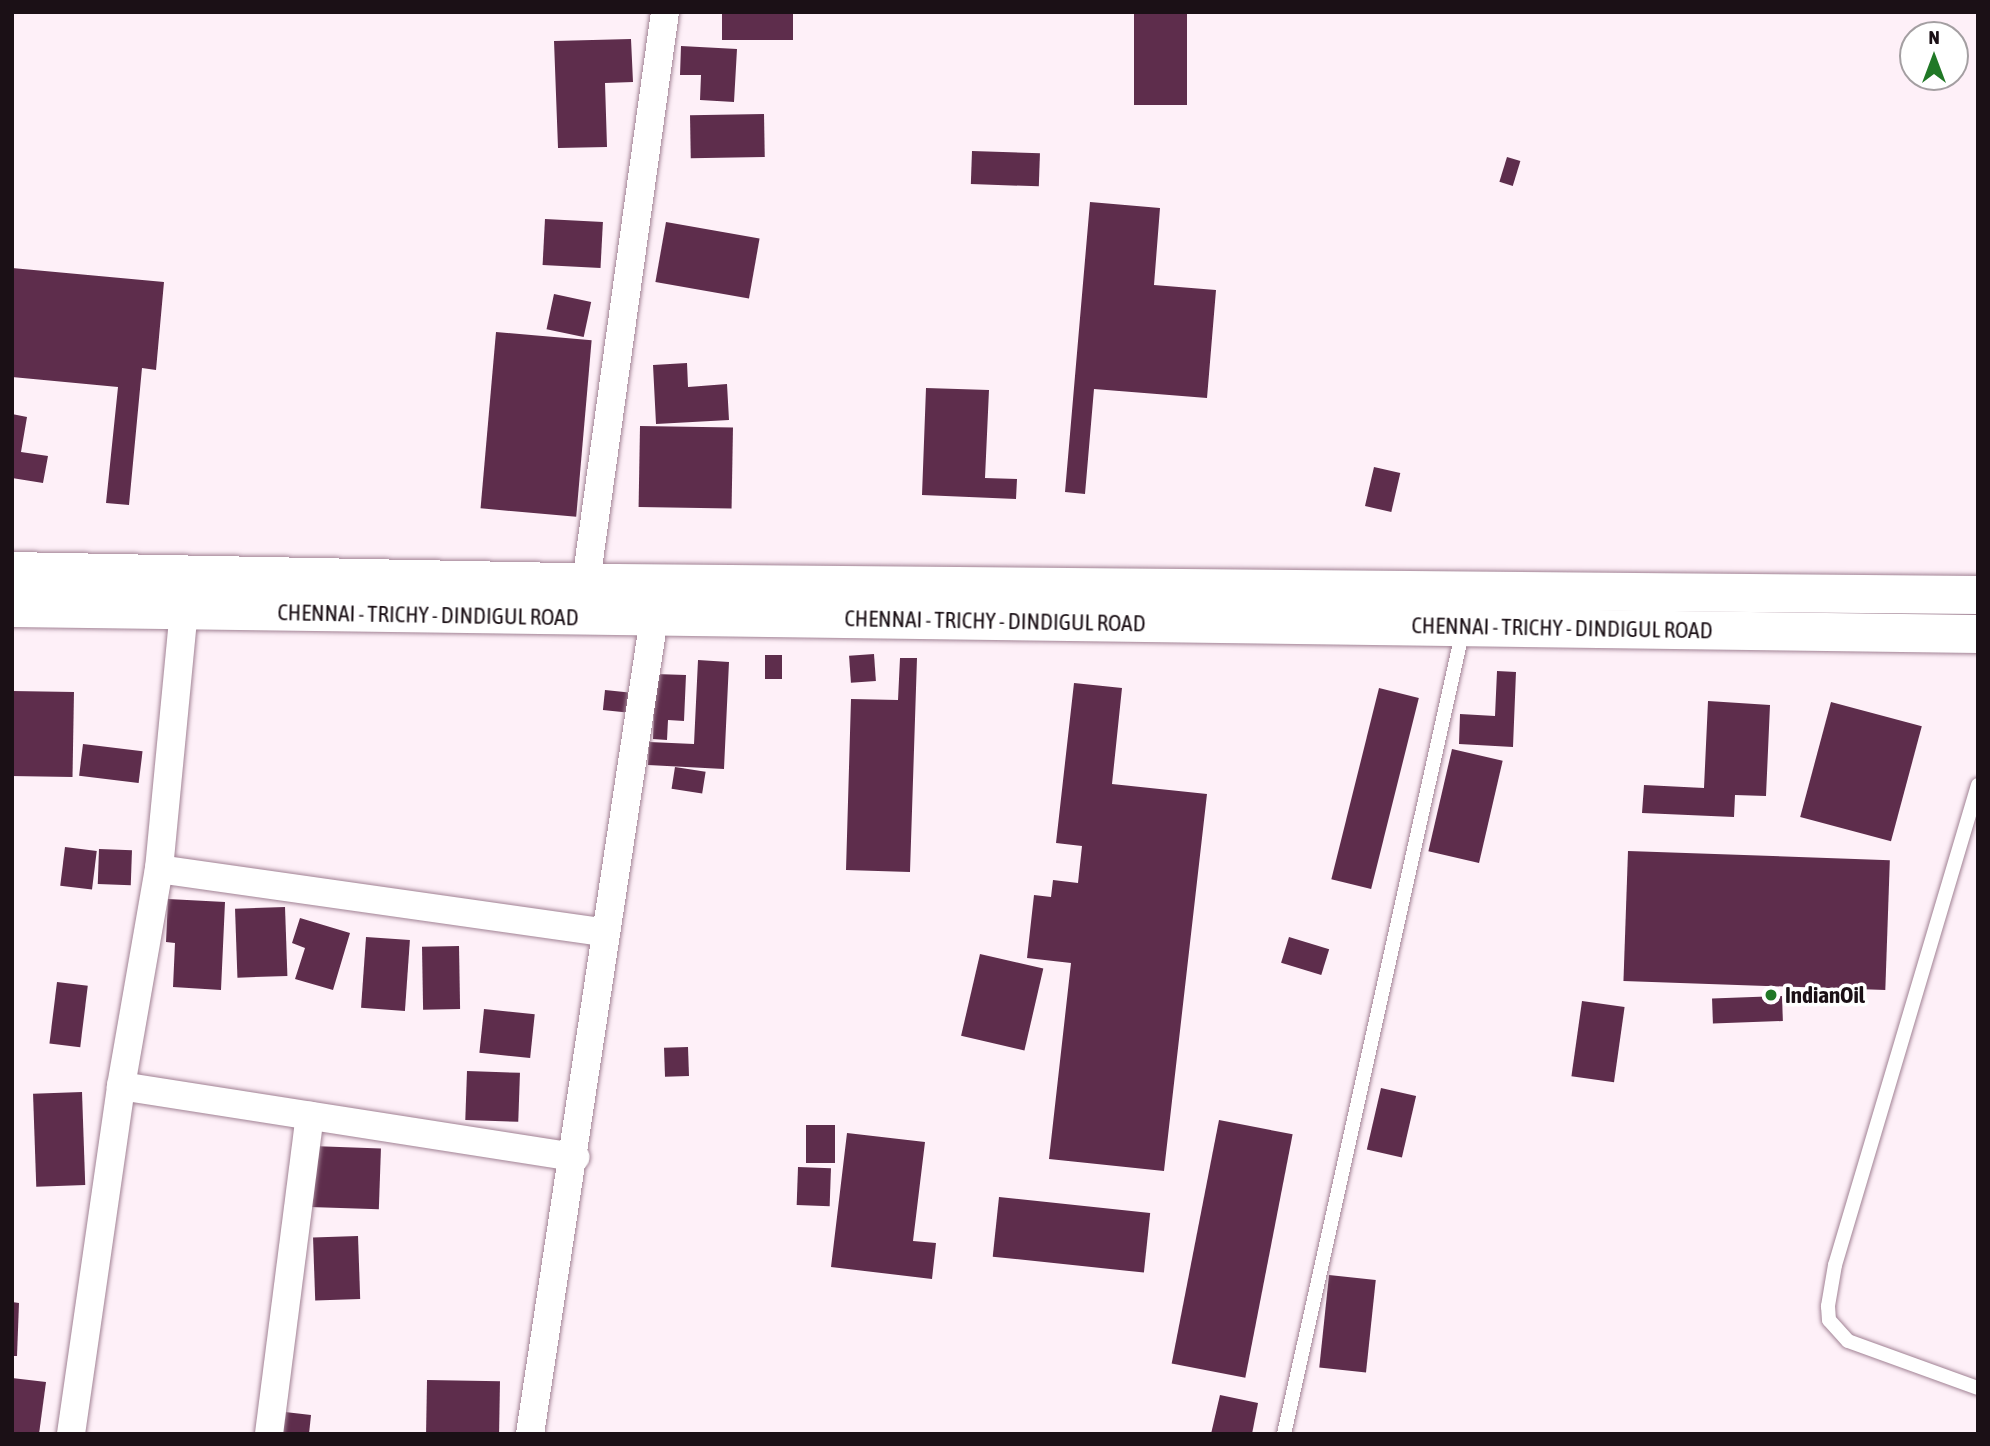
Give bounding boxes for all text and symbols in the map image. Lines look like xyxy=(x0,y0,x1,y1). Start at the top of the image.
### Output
north arrow xyxy=(1899,21,1969,91)
text: N xyxy=(1928,26,1940,48)
street label: CHENNAI - TRICHY - DINDIGUL ROAD xyxy=(277,599,579,631)
street label: CHENNAI - TRICHY - DINDIGUL ROAD xyxy=(844,605,1146,637)
street label: CHENNAI - TRICHY - DINDIGUL ROAD xyxy=(1411,612,1713,644)
place label: IndianOil xyxy=(1785,981,1865,1009)
marker: IndianOil xyxy=(1763,987,1779,1003)

